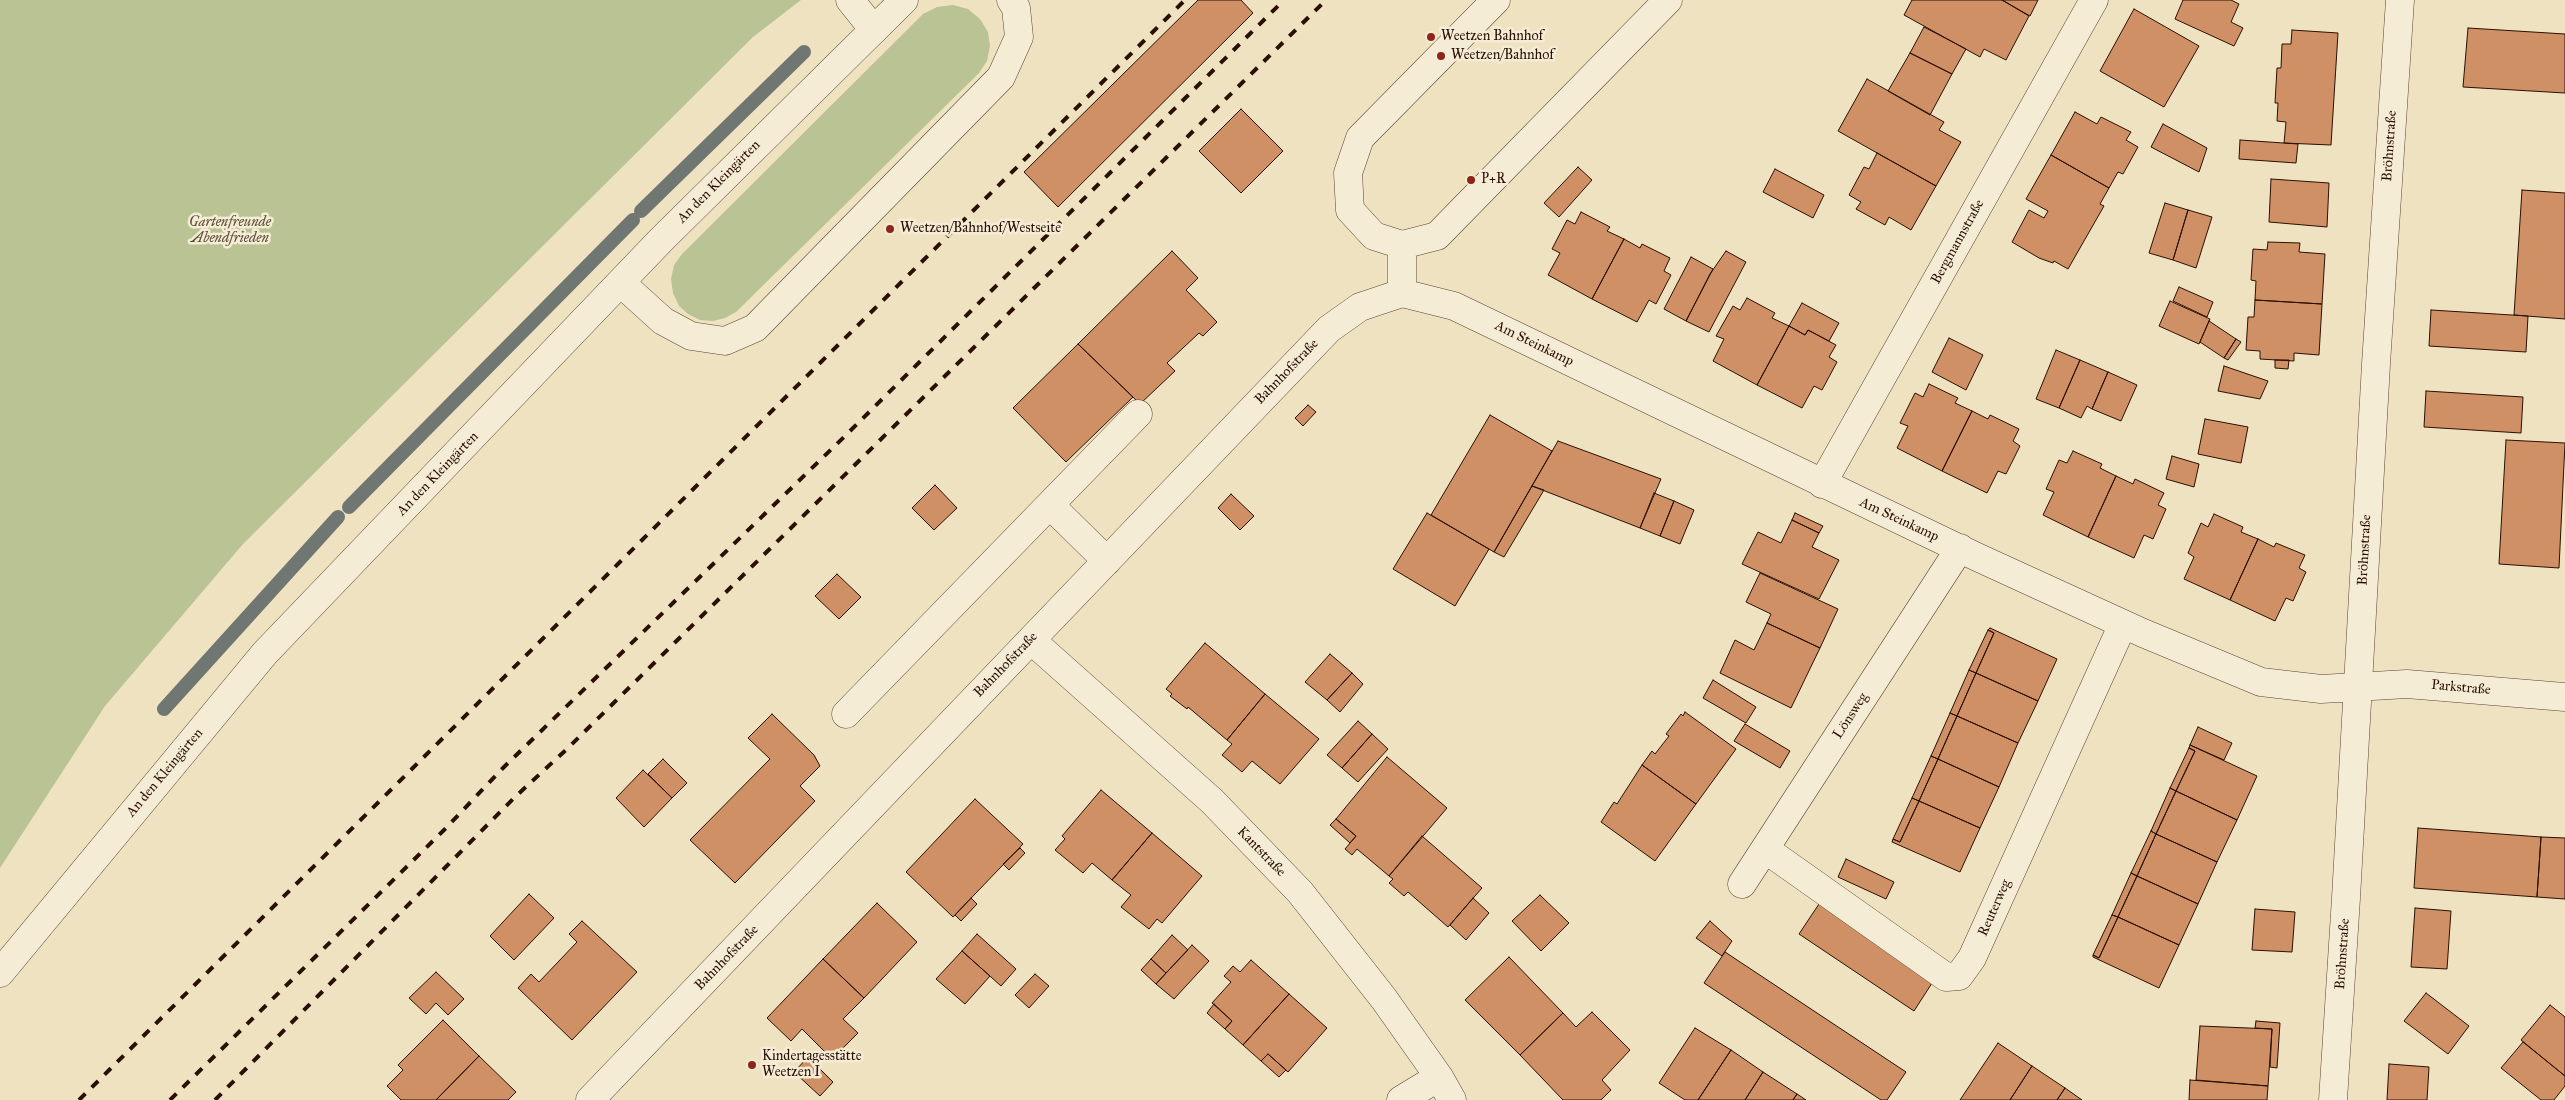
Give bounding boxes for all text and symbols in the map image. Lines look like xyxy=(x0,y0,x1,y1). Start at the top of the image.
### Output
place label: Weetzen Bahnhof xyxy=(1441,29,1543,45)
marker: Weetzen Bahnhof xyxy=(1425,31,1437,43)
place label: Weetzen/Bahnhof xyxy=(1451,48,1554,64)
marker: Weetzen/Bahnhof xyxy=(1435,50,1447,62)
street label: Bröhnstraße xyxy=(2379,110,2401,182)
street label: An den Kleingärten xyxy=(674,137,764,227)
place label: P+R xyxy=(1481,172,1506,188)
marker: P+R xyxy=(1465,174,1477,186)
street label: Bergmannstraße xyxy=(1928,197,1988,287)
park label: Gartenfreunde Abendfrieden xyxy=(189,215,271,248)
place label: Weetzen/Bahnhof/Westseite xyxy=(900,221,1061,237)
marker: Weetzen/Bahnhof/Westseite xyxy=(884,223,896,235)
street label: Am Steinkamp xyxy=(1492,318,1576,370)
street label: Bahnhofstraße xyxy=(1252,336,1322,408)
street label: An den Kleingärten xyxy=(394,428,482,520)
street label: Am Steinkamp xyxy=(1857,494,1941,546)
street label: Bröhnstraße xyxy=(2355,514,2375,586)
street label: Bahnhofstraße xyxy=(971,629,1041,701)
street label: Parkstraße xyxy=(2431,677,2491,699)
street label: Lönsweg xyxy=(1830,690,1872,742)
street label: An den Kleingärten xyxy=(123,725,207,821)
street label: Kantstraße xyxy=(1233,824,1289,880)
street label: Reuterweg xyxy=(1975,877,2015,939)
street label: Bröhnstraße xyxy=(2332,918,2354,990)
street label: Bahnhofstraße xyxy=(692,922,762,994)
place label: Kindertagesstätte Weetzen I xyxy=(762,1049,862,1082)
marker: Kindertagesstätte Weetzen I xyxy=(746,1059,758,1071)

